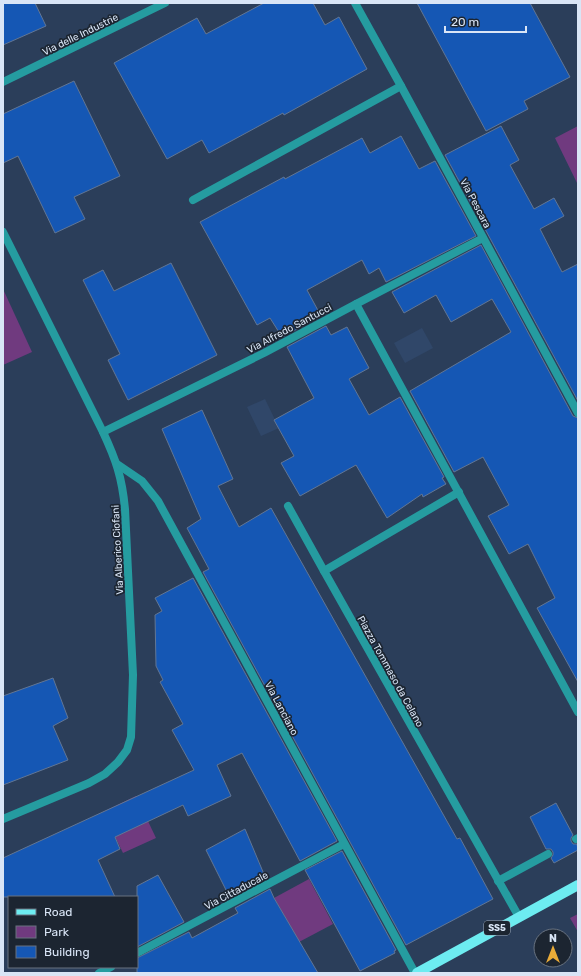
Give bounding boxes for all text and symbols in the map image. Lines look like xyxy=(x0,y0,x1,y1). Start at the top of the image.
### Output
scale bar xyxy=(445,8,526,34)
street label: Via delle Industrie xyxy=(41,11,121,58)
text: 20 m xyxy=(451,15,479,29)
street label: Via Pescara xyxy=(457,177,493,230)
street label: Via Alfredo Santucci xyxy=(245,301,334,356)
street label: Via Alberico Ciofani xyxy=(110,505,126,595)
street label: Piazza Tommaso da Celano xyxy=(354,614,426,729)
street label: Via Lanciano xyxy=(262,679,300,738)
street label: Via Cittaducale xyxy=(203,869,271,913)
legend xyxy=(8,896,138,968)
text: Road xyxy=(44,905,72,919)
road number: SS5 xyxy=(484,921,510,935)
text: Park xyxy=(44,925,70,939)
north arrow xyxy=(533,928,573,968)
text: N xyxy=(549,932,557,945)
text: Building xyxy=(44,945,90,959)

